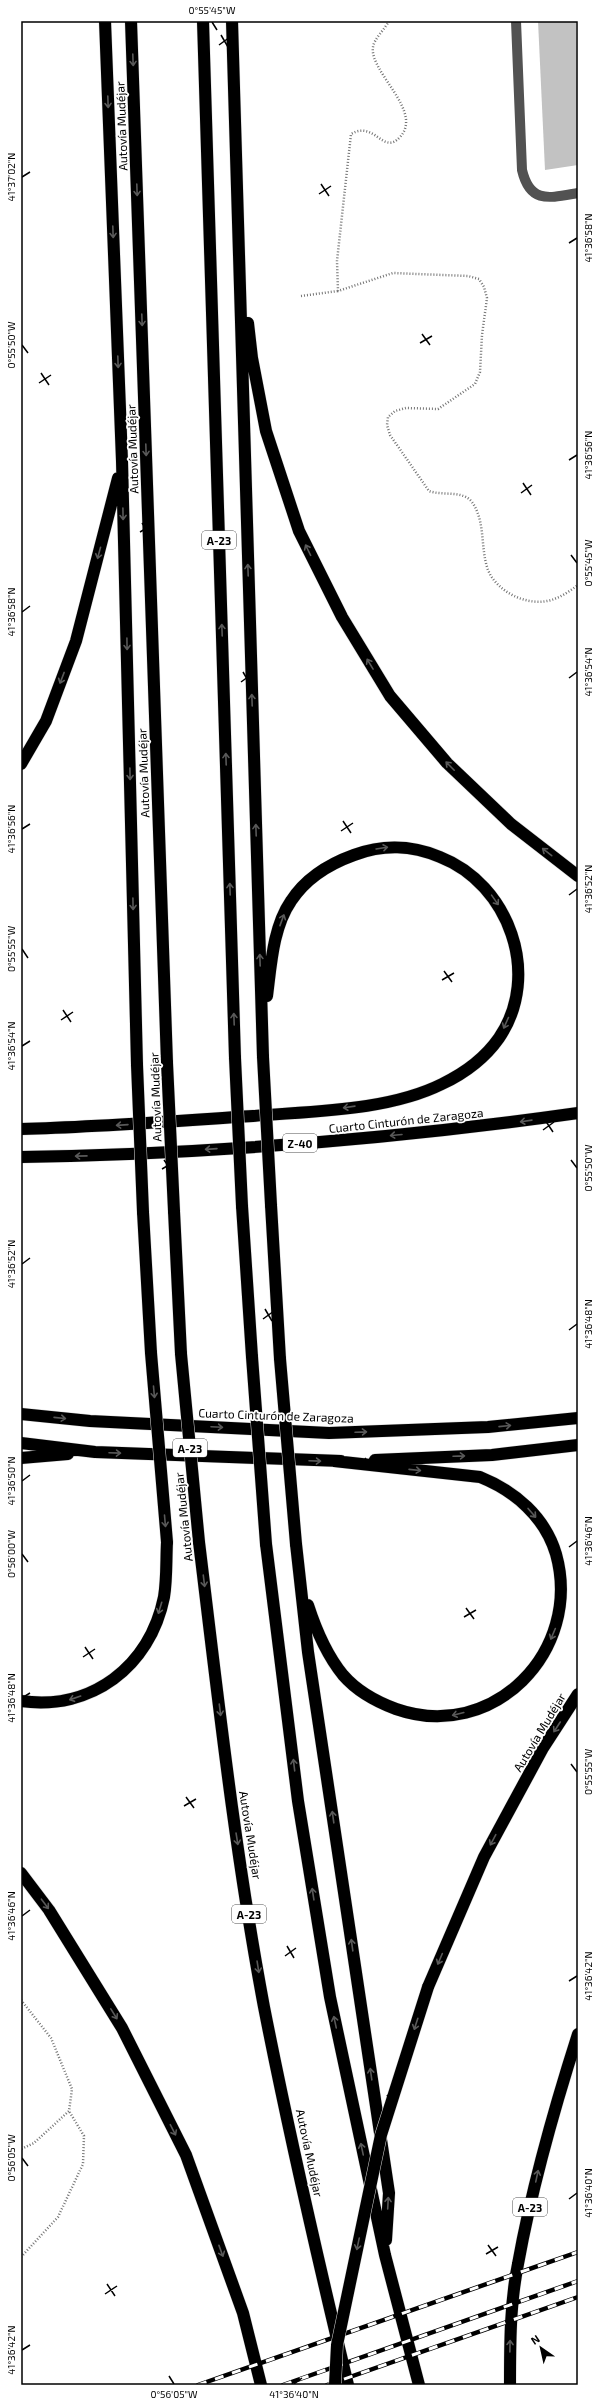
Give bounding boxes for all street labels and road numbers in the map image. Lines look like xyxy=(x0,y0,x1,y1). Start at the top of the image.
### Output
street label: Autovía Mudéjar xyxy=(112,81,131,171)
street label: Autovía Mudéjar xyxy=(123,404,142,494)
road number: A-23 xyxy=(202,531,236,549)
street label: Autovía Mudéjar xyxy=(134,728,153,818)
street label: Autovía Mudéjar xyxy=(146,1052,165,1142)
street label: Cuarto Cinturón de Zaragoza xyxy=(328,1105,484,1135)
road number: Z-40 xyxy=(283,1134,317,1152)
street label: Cuarto Cinturón de Zaragoza xyxy=(198,1405,354,1425)
road number: A-23 xyxy=(173,1439,207,1457)
street label: Autovía Mudéjar xyxy=(171,1472,196,1562)
street label: Autovía Mudéjar xyxy=(510,1690,569,1774)
street label: Autovía Mudéjar xyxy=(236,1790,265,1881)
road number: A-23 xyxy=(232,1905,266,1923)
street label: Autovía Mudéjar xyxy=(293,2108,326,2199)
road number: A-23 xyxy=(513,2198,547,2216)

